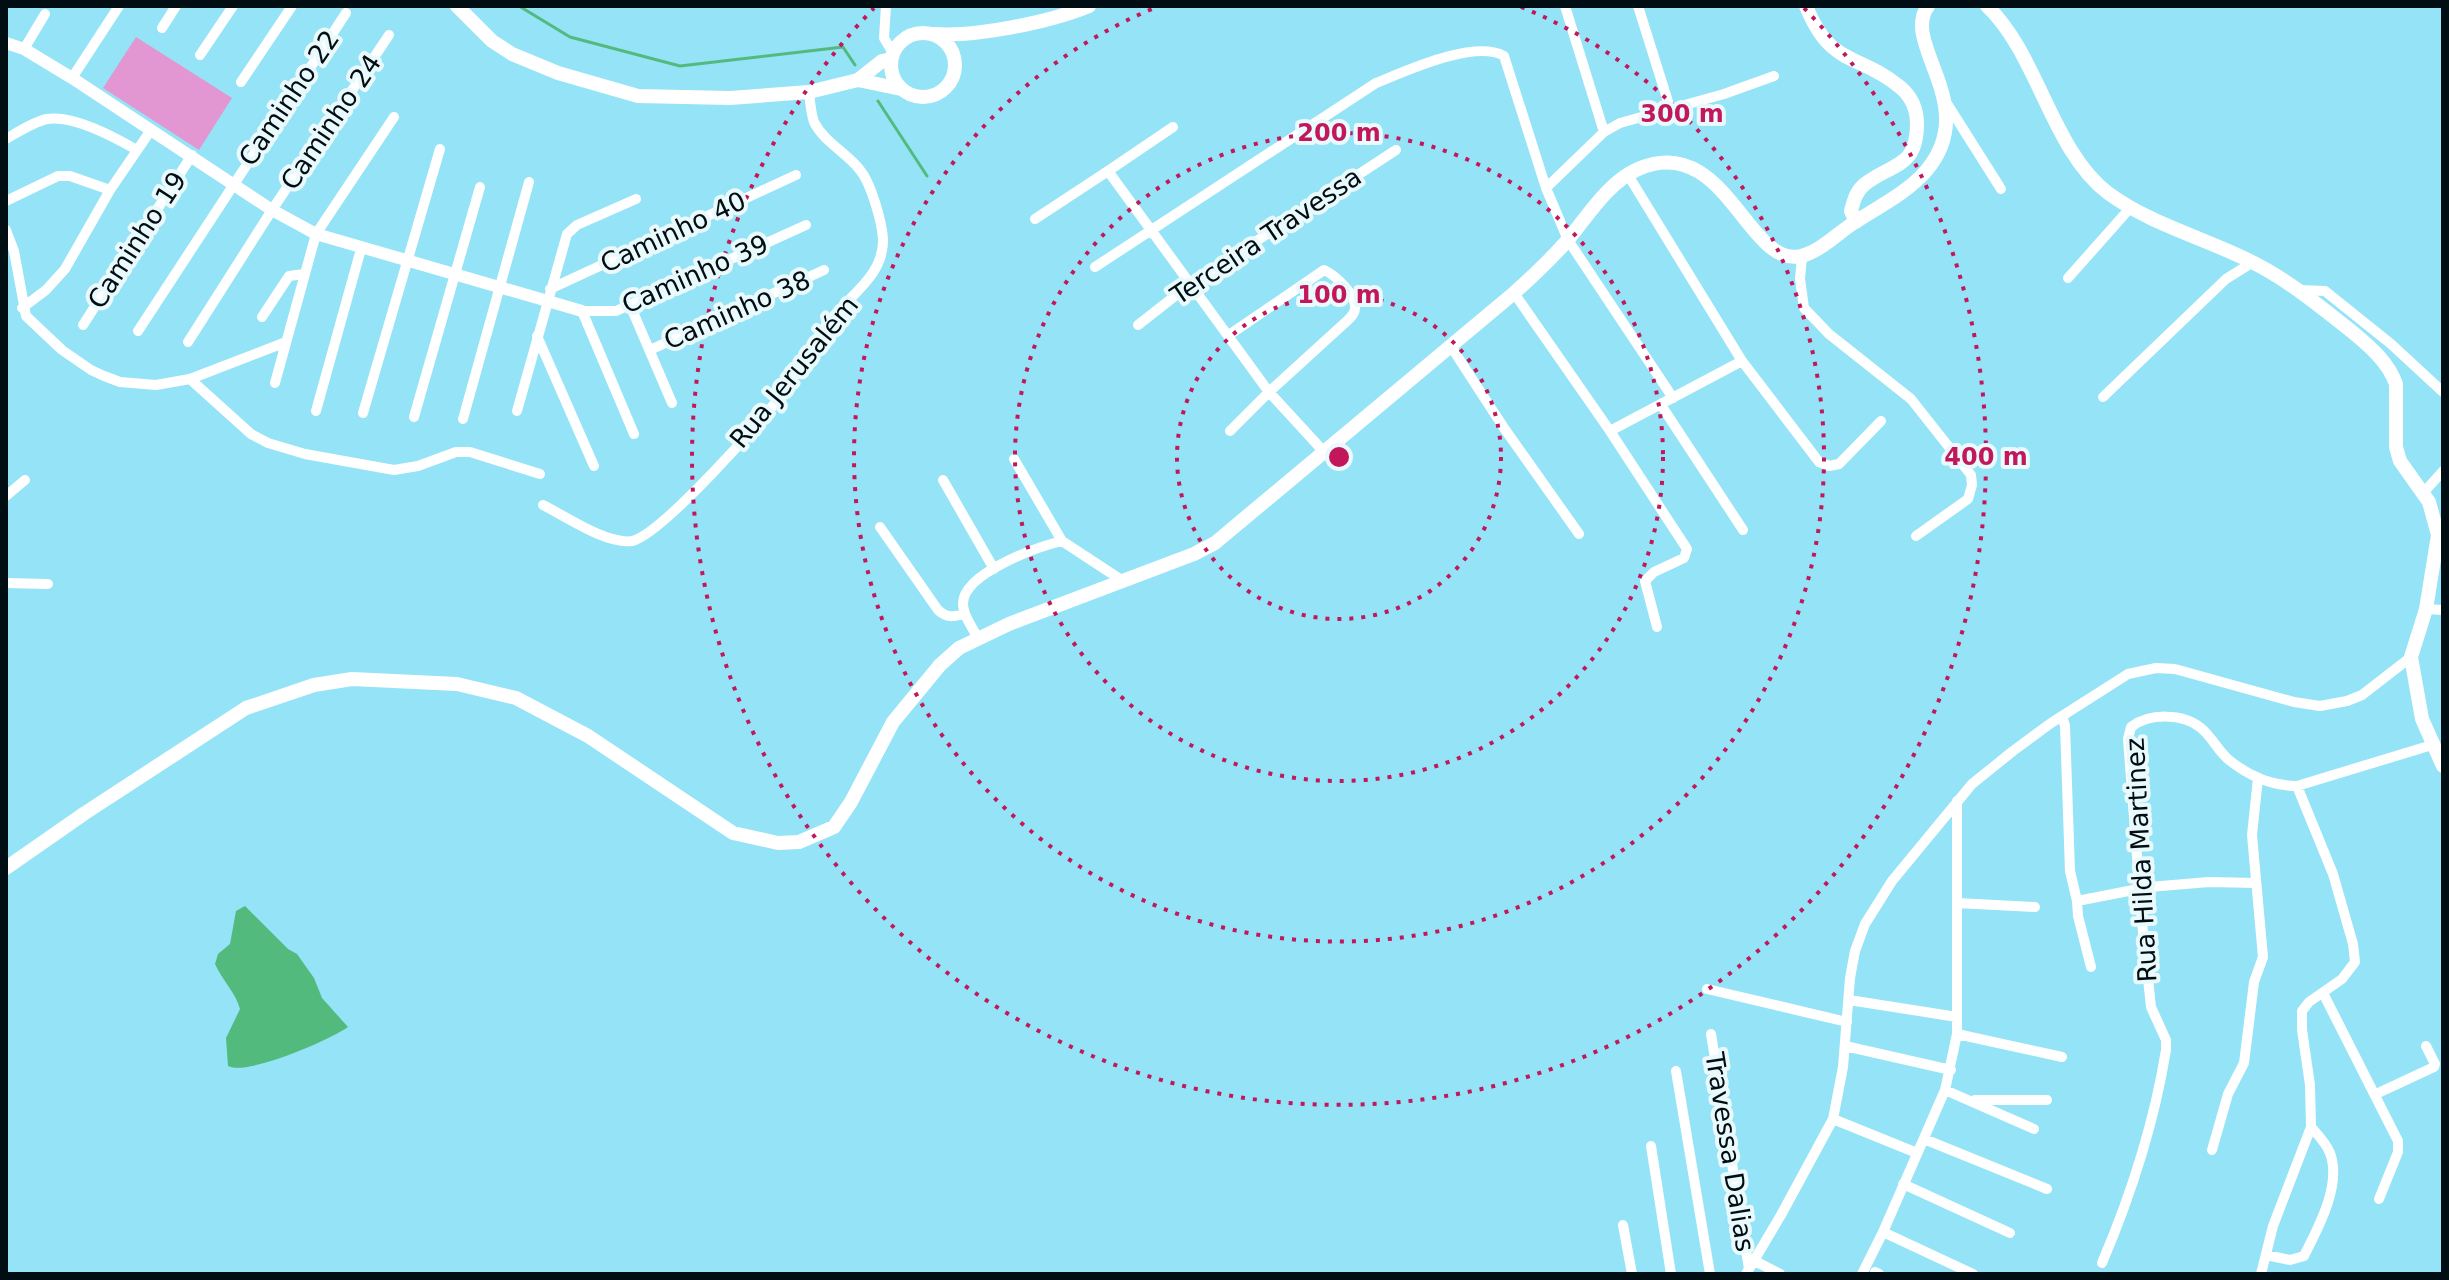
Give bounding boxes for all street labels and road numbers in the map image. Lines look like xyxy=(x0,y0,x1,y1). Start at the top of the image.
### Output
street label: Caminho 22 xyxy=(233,25,345,171)
street label: Caminho 24 xyxy=(275,49,387,195)
street label: Terceira Travessa xyxy=(1164,161,1367,311)
street label: Caminho 19 xyxy=(82,166,192,314)
street label: Caminho 40 xyxy=(596,185,750,279)
street label: Caminho 39 xyxy=(617,228,773,320)
street label: Caminho 38 xyxy=(659,264,815,356)
street label: Rua Jerusalém xyxy=(724,290,864,454)
street label: Rua Hilda Martinez xyxy=(2120,737,2162,983)
street label: Travessa Dalias xyxy=(1699,1049,1761,1254)

